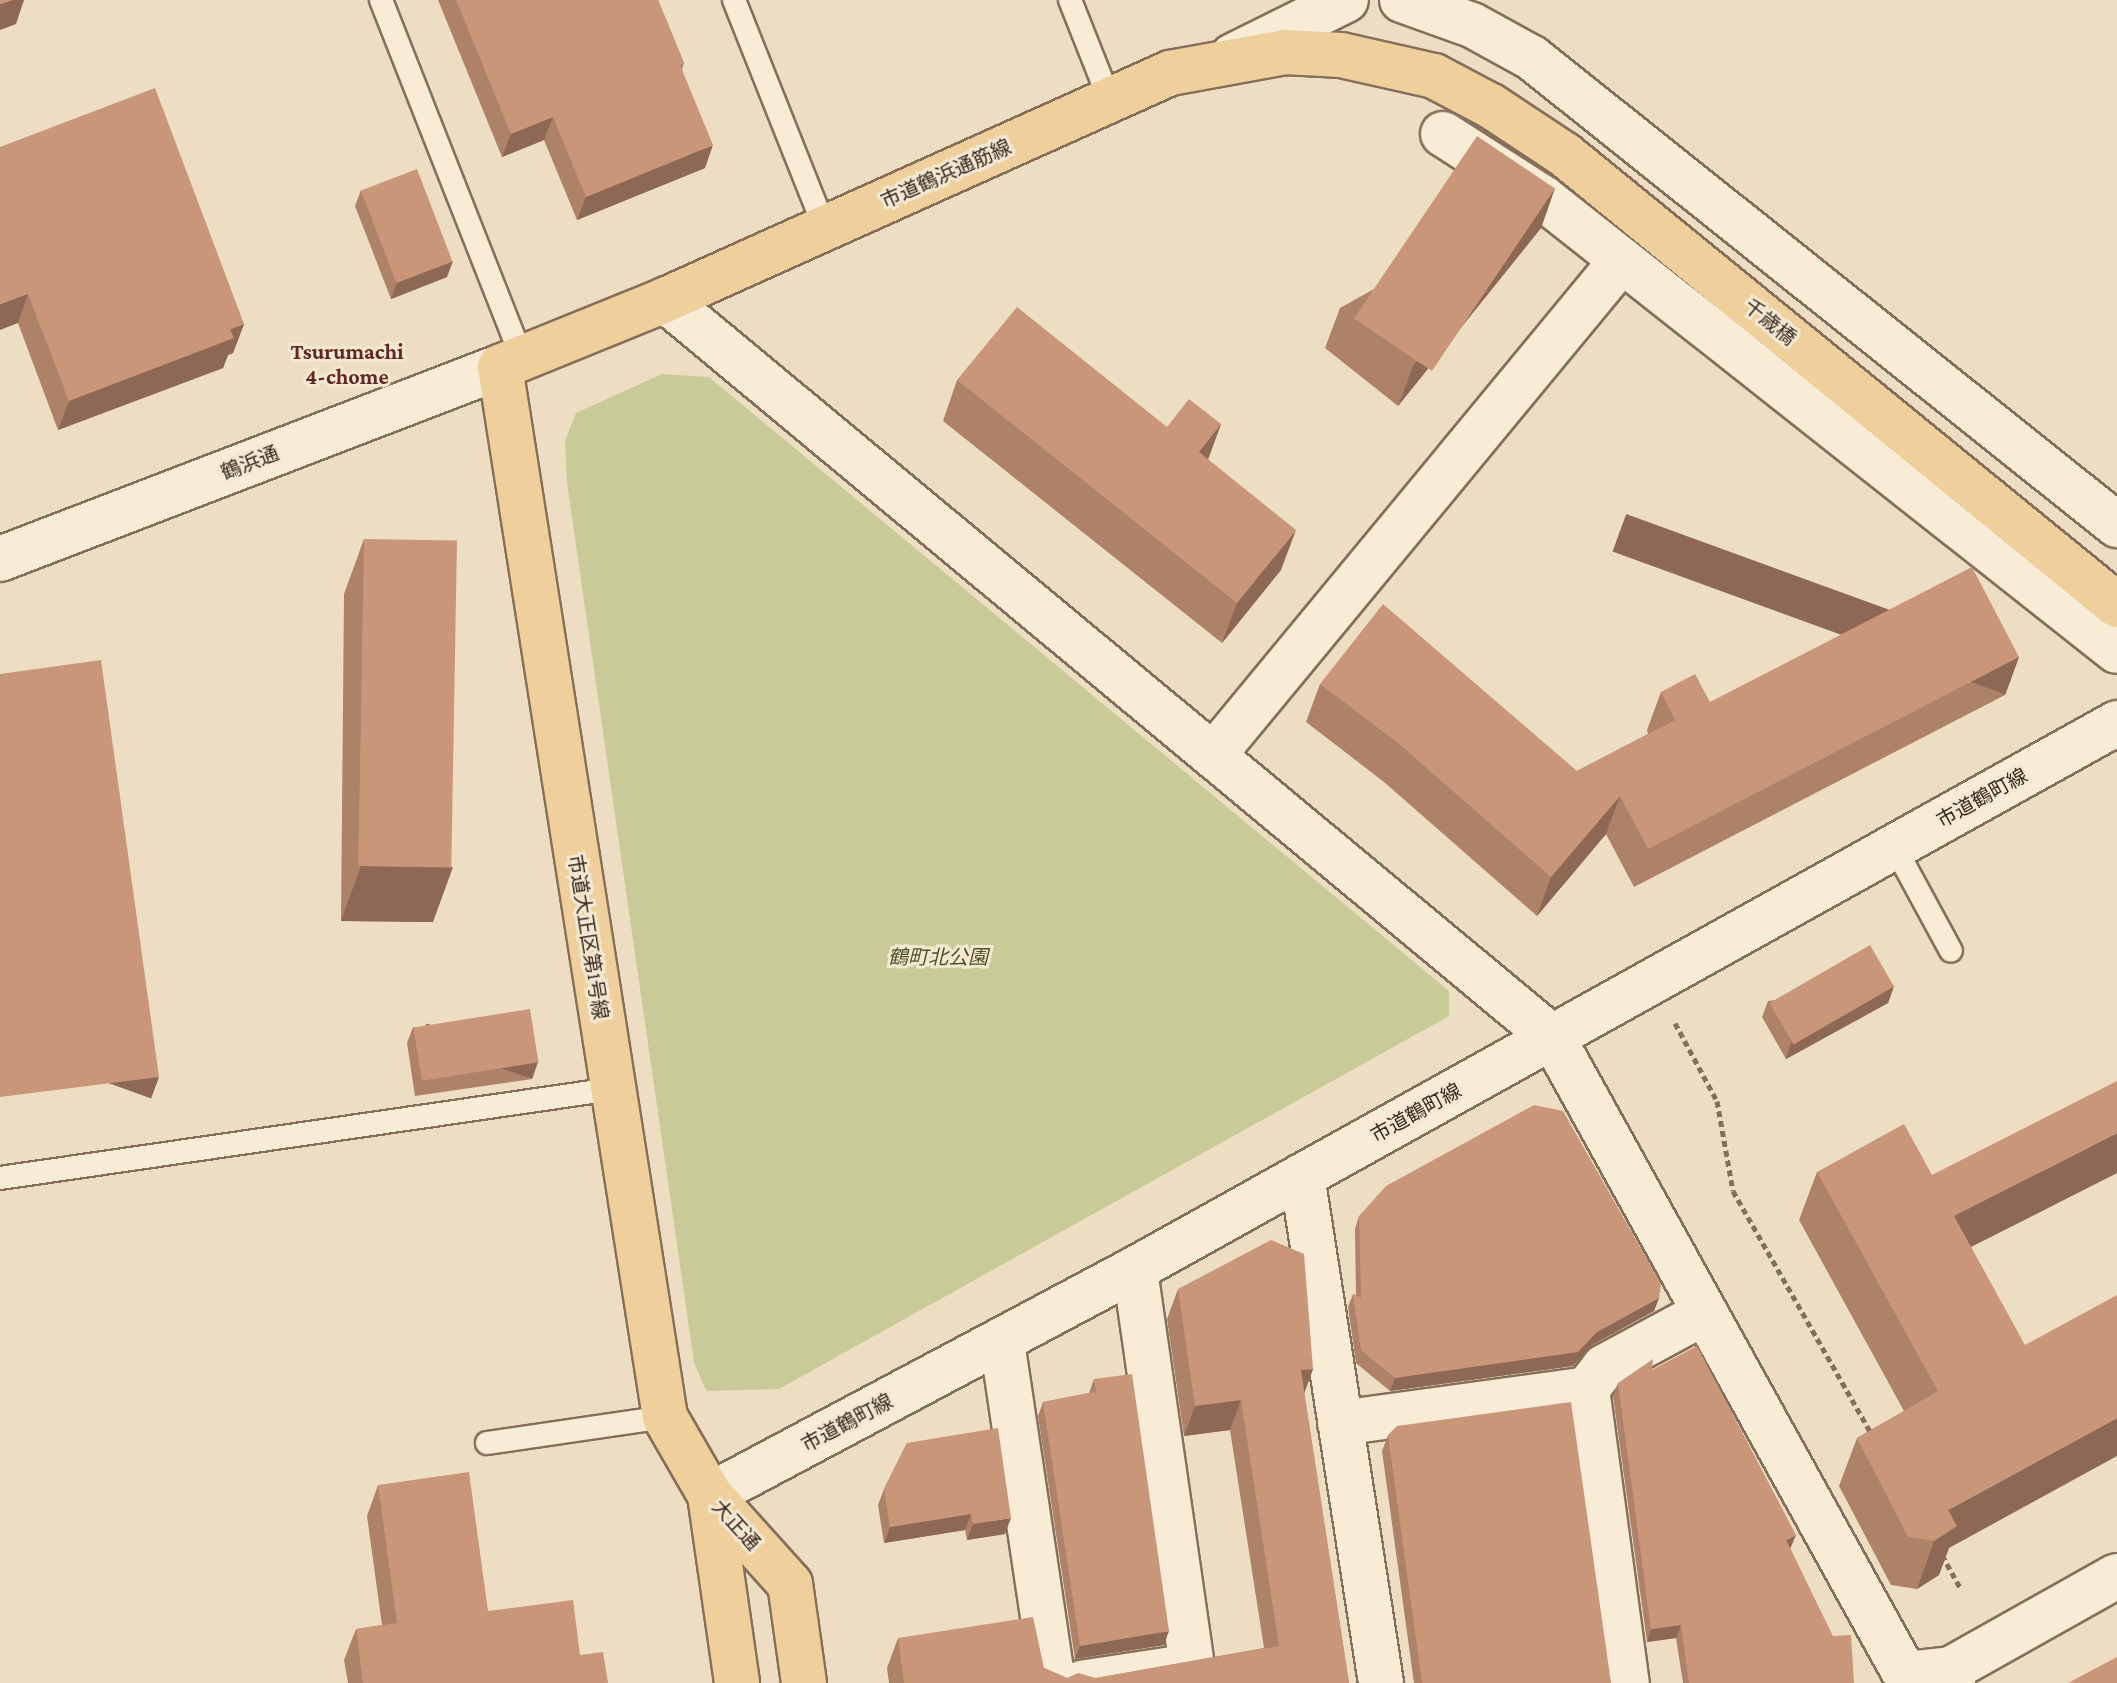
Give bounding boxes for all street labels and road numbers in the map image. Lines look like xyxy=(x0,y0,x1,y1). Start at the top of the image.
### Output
street label: 市道鶴浜通筋線 xyxy=(877,135,1015,213)
street label: 千歳橋 xyxy=(1739,294,1801,350)
street label: 鶴浜通 xyxy=(218,441,282,485)
street label: 市道鶴町線 xyxy=(1932,763,2032,833)
street label: 市道大正区第1号線 xyxy=(563,853,613,1021)
street label: 市道鶴町線 xyxy=(1366,1078,1466,1148)
street label: 市道鶴町線 xyxy=(797,1389,897,1457)
street label: 大正通 xyxy=(707,1495,765,1555)

